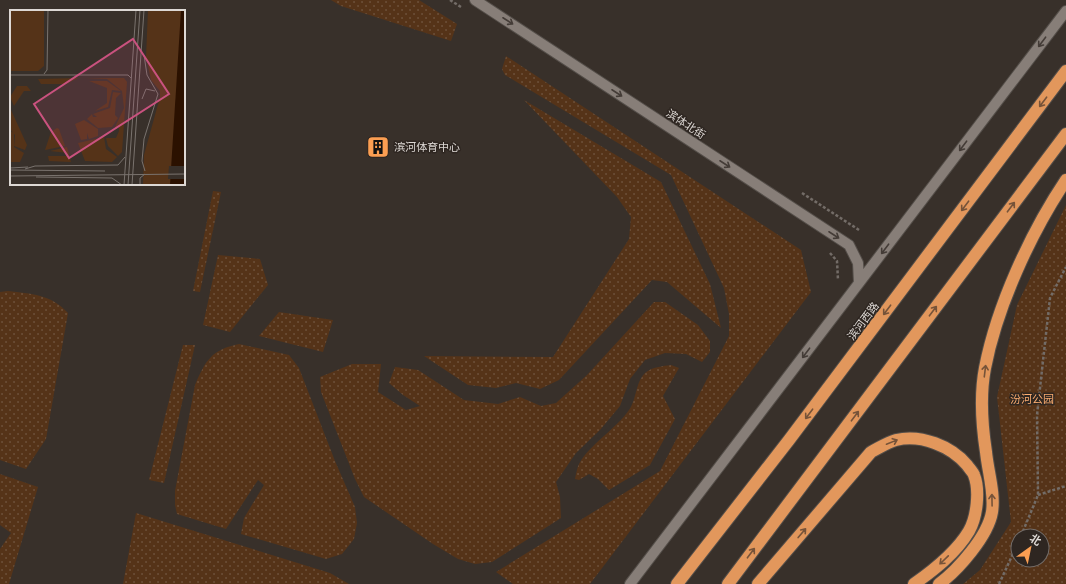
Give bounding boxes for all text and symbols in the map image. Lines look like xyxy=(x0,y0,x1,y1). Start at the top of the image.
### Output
inset map xyxy=(10,10,185,185)
one-way arrow xyxy=(502,18,514,26)
one-way arrow xyxy=(1038,37,1047,48)
one-way arrow xyxy=(611,89,622,97)
one-way arrow xyxy=(1038,96,1047,107)
street label: 滨体北街 xyxy=(664,107,708,141)
building icon: 滨河体育中心 xyxy=(365,134,391,160)
one-way arrow xyxy=(959,140,968,151)
place label: 滨河体育中心 xyxy=(394,141,460,153)
one-way arrow xyxy=(720,160,731,168)
one-way arrow xyxy=(960,201,969,212)
one-way arrow xyxy=(1007,202,1015,213)
one-way arrow xyxy=(828,231,839,239)
one-way arrow xyxy=(880,244,889,255)
street label: 滨河西路 xyxy=(845,300,881,342)
one-way arrow xyxy=(882,305,891,316)
one-way arrow xyxy=(929,306,937,317)
one-way arrow xyxy=(802,347,811,358)
one-way arrow xyxy=(982,365,989,378)
park label: 汾河公园 xyxy=(1010,393,1054,405)
one-way arrow xyxy=(805,409,813,420)
one-way arrow xyxy=(851,410,859,421)
one-way arrow xyxy=(885,438,897,446)
one-way arrow xyxy=(988,494,996,507)
one-way arrow xyxy=(797,528,806,539)
north arrow xyxy=(1010,528,1050,568)
text: 北 xyxy=(1028,532,1043,548)
one-way arrow xyxy=(747,547,756,558)
one-way arrow xyxy=(939,555,949,565)

